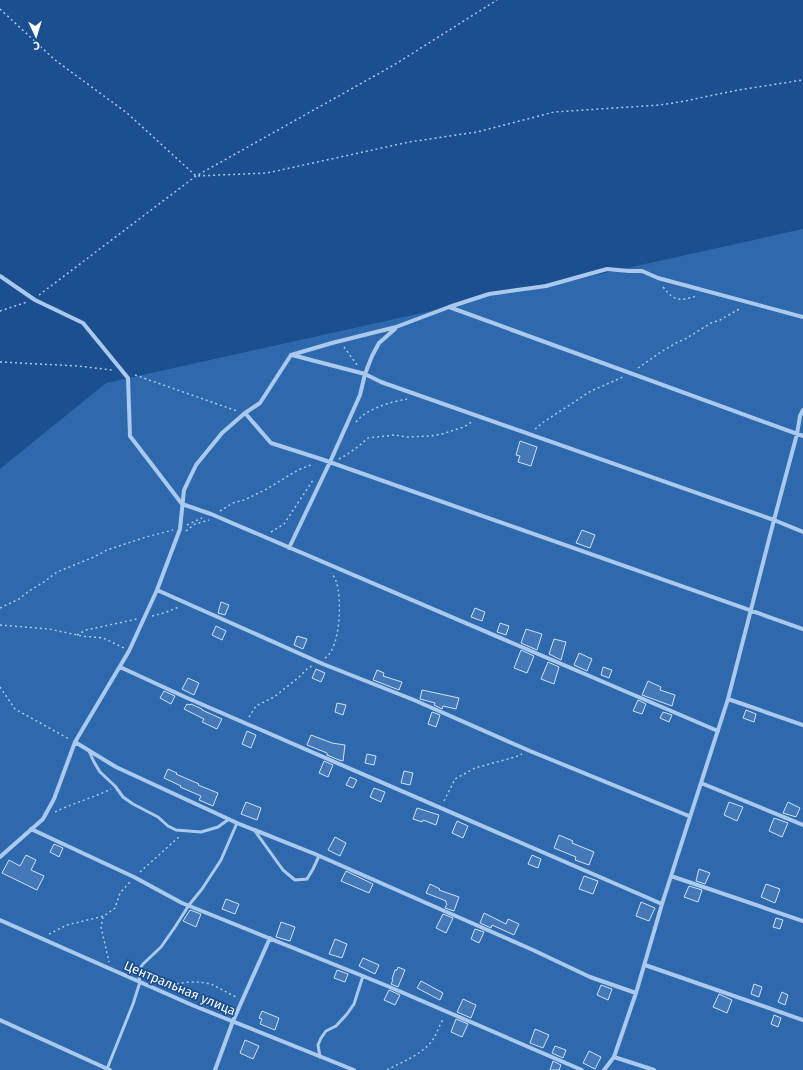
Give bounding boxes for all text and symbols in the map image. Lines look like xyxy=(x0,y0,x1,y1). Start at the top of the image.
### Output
north arrow xyxy=(16,16,56,56)
text: С xyxy=(32,39,40,52)
street label: Центральная улица xyxy=(122,958,238,1018)

